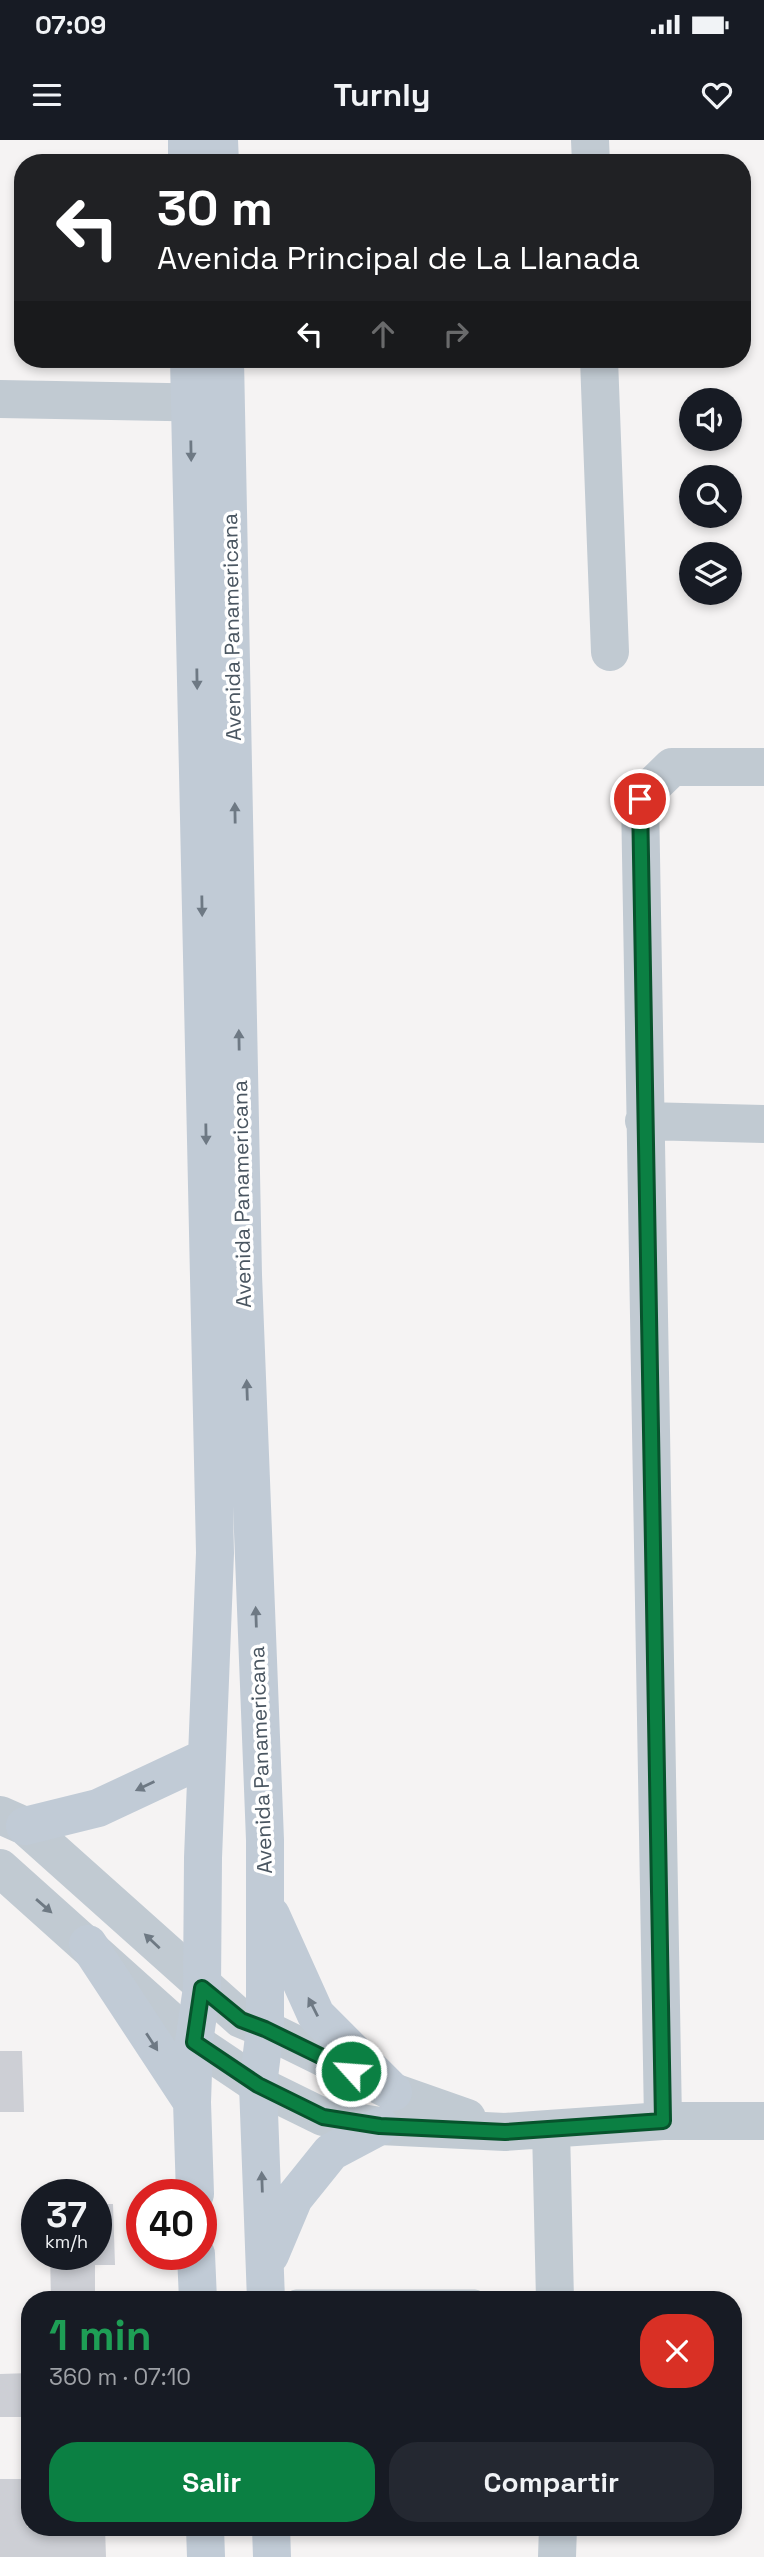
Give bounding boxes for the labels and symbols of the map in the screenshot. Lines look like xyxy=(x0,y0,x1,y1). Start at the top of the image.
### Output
one-way arrow xyxy=(185,441,196,463)
street label: Avenida Panamericana xyxy=(216,513,247,741)
one-way arrow xyxy=(191,668,202,690)
pin xyxy=(610,769,670,829)
one-way arrow xyxy=(230,802,241,824)
one-way arrow xyxy=(196,896,208,918)
one-way arrow xyxy=(233,1029,245,1051)
street label: Avenida Panamericana xyxy=(226,1080,257,1308)
one-way arrow xyxy=(200,1123,212,1145)
one-way arrow xyxy=(242,1379,253,1401)
one-way arrow xyxy=(251,1606,262,1628)
street label: Avenida Panamericana xyxy=(243,1646,278,1874)
one-way arrow xyxy=(135,1780,155,1792)
one-way arrow xyxy=(35,1898,53,1914)
one-way arrow xyxy=(144,1933,161,1950)
one-way arrow xyxy=(307,1997,318,2017)
one-way arrow xyxy=(146,2033,159,2052)
position arrow xyxy=(314,2034,388,2108)
one-way arrow xyxy=(257,2171,268,2193)
speed limit sign: 40 xyxy=(126,2179,217,2270)

